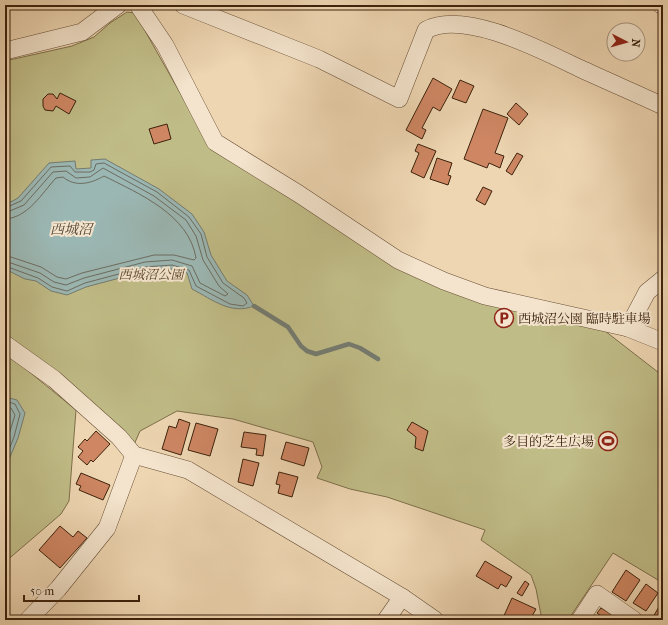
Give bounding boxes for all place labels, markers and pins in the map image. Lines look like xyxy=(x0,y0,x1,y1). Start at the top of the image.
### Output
parking icon: 西城沼公園 臨時駐車場 xyxy=(493,307,515,329)
place label: 西城沼公園 臨時駐車場 xyxy=(518,311,651,326)
sports icon: 多目的芝生広場 xyxy=(597,430,619,452)
place label: 多目的芝生広場 xyxy=(503,434,594,449)

